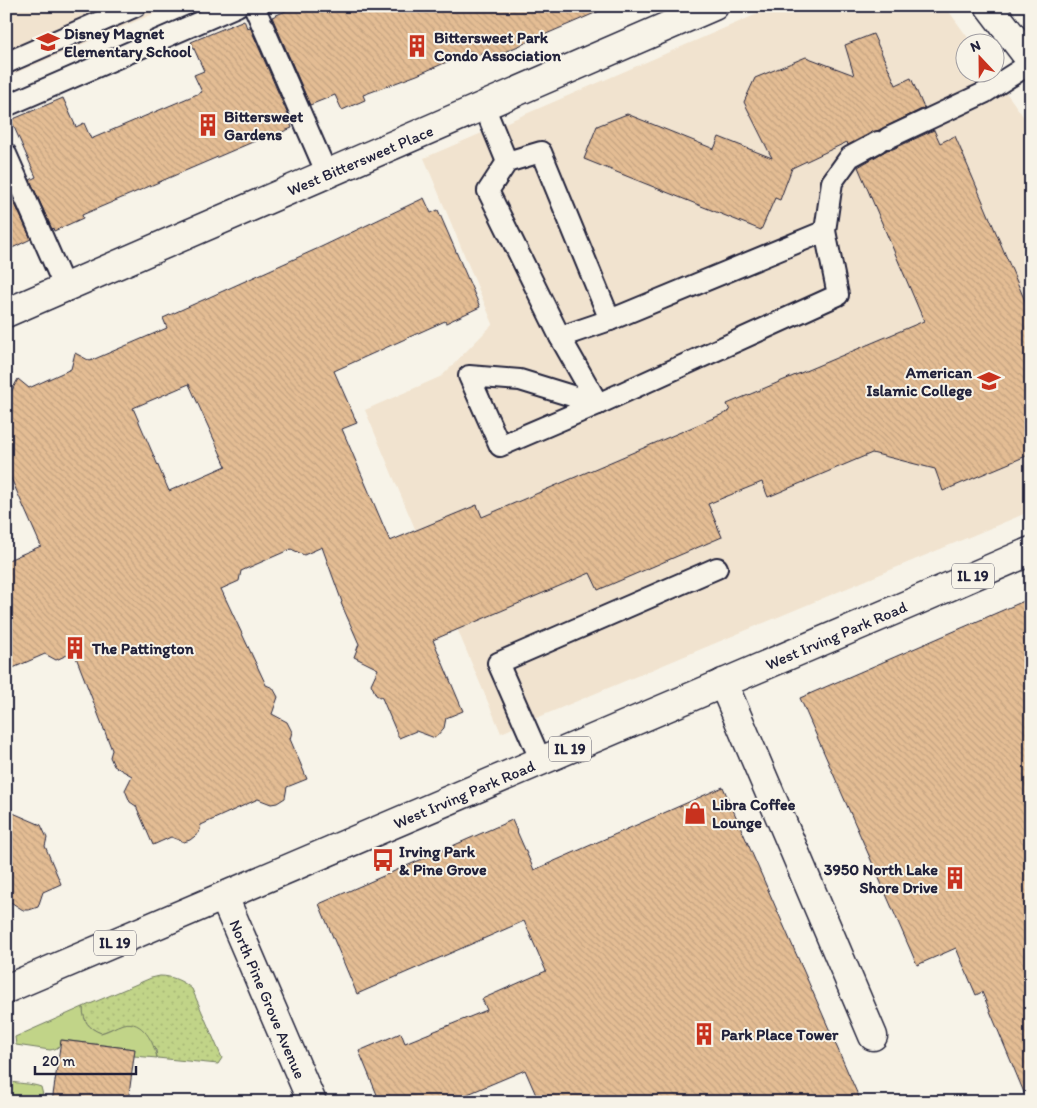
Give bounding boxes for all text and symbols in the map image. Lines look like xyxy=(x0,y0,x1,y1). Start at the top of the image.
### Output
place label: Disney Magnet Elementary School xyxy=(64,24,192,62)
place label: Bittersweet Park Condo Association xyxy=(434,28,562,65)
school or university icon: Disney Magnet Elementary School xyxy=(35,29,61,55)
north arrow xyxy=(954,32,1004,82)
building icon: Bittersweet Park Condo Association xyxy=(404,33,430,59)
text: N xyxy=(968,37,983,56)
place label: Bittersweet Gardens xyxy=(224,107,303,144)
building icon: Bittersweet Gardens xyxy=(195,112,221,138)
street label: West Bittersweet Place xyxy=(284,121,436,200)
place label: American Islamic College xyxy=(866,363,973,401)
school or university icon: American Islamic College xyxy=(976,368,1002,394)
road number: IL 19 xyxy=(952,564,994,588)
street label: West Irving Park Road xyxy=(763,597,910,674)
building icon: The Pattington xyxy=(62,635,88,661)
place label: The Pattington xyxy=(91,639,195,659)
road number: IL 19 xyxy=(549,736,591,762)
street label: West Irving Park Road xyxy=(391,756,538,833)
place label: Libra Coffee Lounge xyxy=(712,795,796,833)
shop icon: Libra Coffee Lounge xyxy=(682,800,708,826)
place label: Irving Park & Pine Grove xyxy=(399,842,487,879)
bus stop icon: Irving Park & Pine Grove xyxy=(370,847,396,873)
place label: 3950 North Lake Shore Drive xyxy=(824,860,938,897)
building icon: 3950 North Lake Shore Drive xyxy=(942,865,968,891)
street label: North Pine Grove Avenue xyxy=(225,917,310,1082)
road number: IL 19 xyxy=(94,930,136,956)
building icon: Park Place Tower xyxy=(691,1021,717,1047)
place label: Park Place Tower xyxy=(721,1025,839,1044)
scale bar xyxy=(35,1043,136,1075)
text: 20 m xyxy=(42,1052,76,1070)

